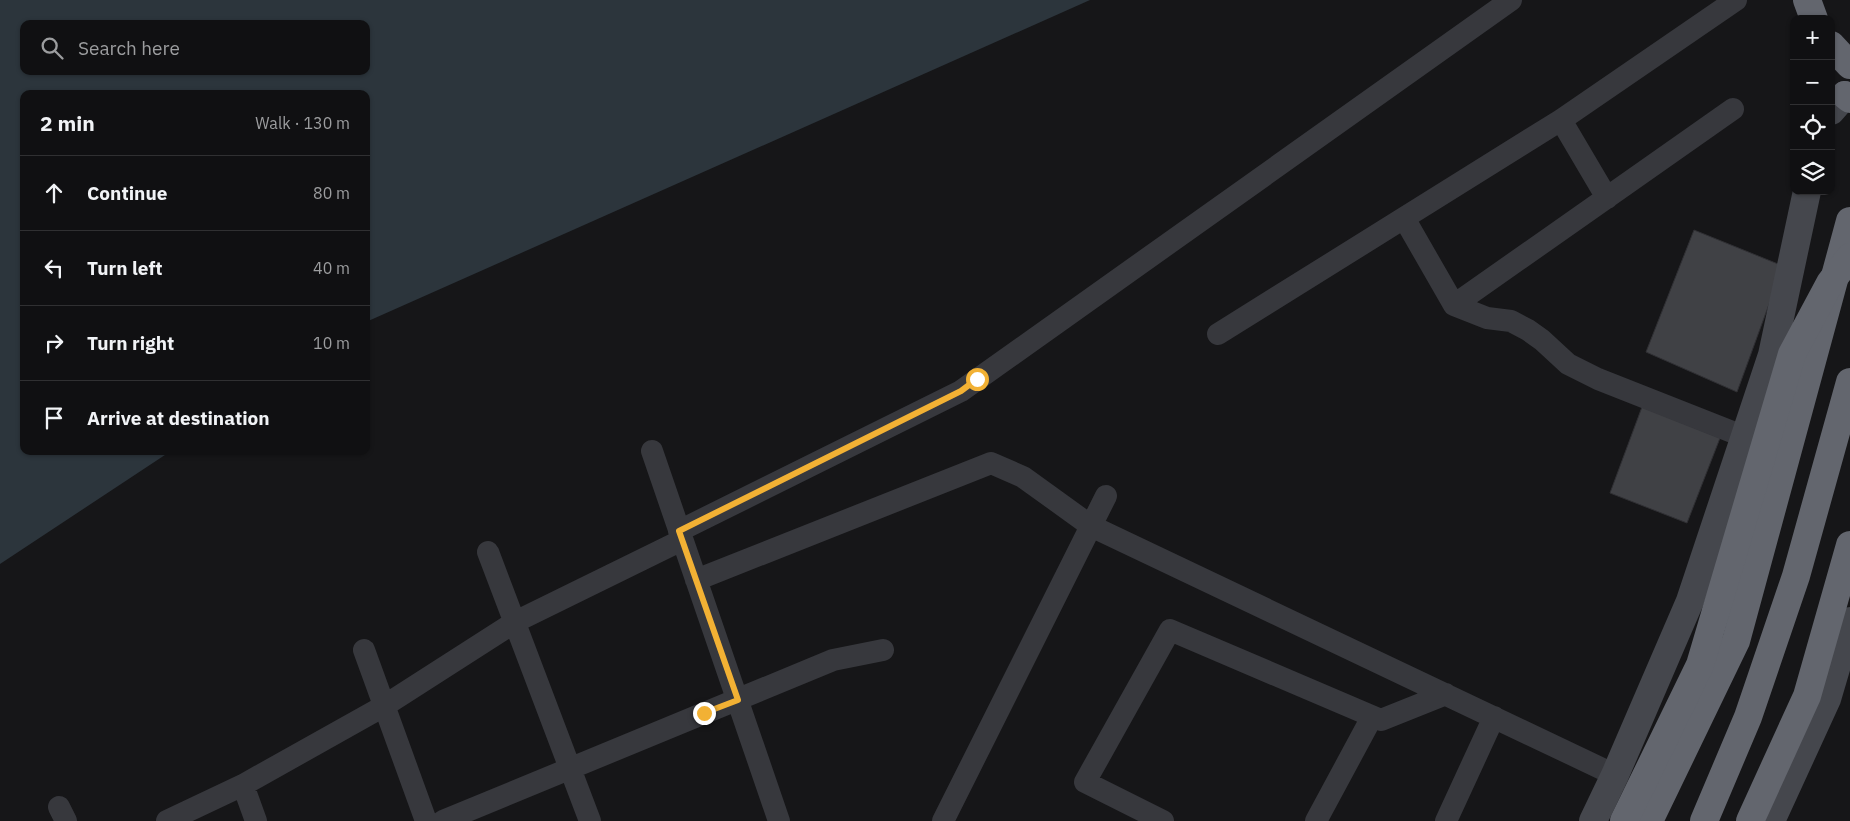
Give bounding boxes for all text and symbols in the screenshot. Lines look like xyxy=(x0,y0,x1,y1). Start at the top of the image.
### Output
map controls xyxy=(1790,15,1835,195)
button: + xyxy=(1790,15,1835,60)
search box xyxy=(20,20,370,75)
icon: search xyxy=(38,34,66,62)
text: Search here xyxy=(78,36,180,60)
button: − xyxy=(1790,60,1835,105)
button: locate xyxy=(1790,105,1835,150)
text: 2 min xyxy=(40,109,95,137)
text: Walk · 130 m xyxy=(255,113,350,133)
button: layers xyxy=(1790,150,1835,195)
icon: ahead xyxy=(40,179,68,207)
text: Continue xyxy=(87,181,167,205)
text: 80 m xyxy=(313,183,350,203)
icon: left xyxy=(40,254,68,282)
text: Turn left xyxy=(87,256,163,280)
text: 40 m xyxy=(313,258,350,278)
icon: right xyxy=(40,329,68,357)
text: Turn right xyxy=(87,331,174,355)
text: 10 m xyxy=(313,333,350,353)
route start xyxy=(966,368,989,391)
icon: arrive xyxy=(40,404,68,432)
text: Arrive at destination xyxy=(87,406,270,430)
route end xyxy=(693,702,716,725)

